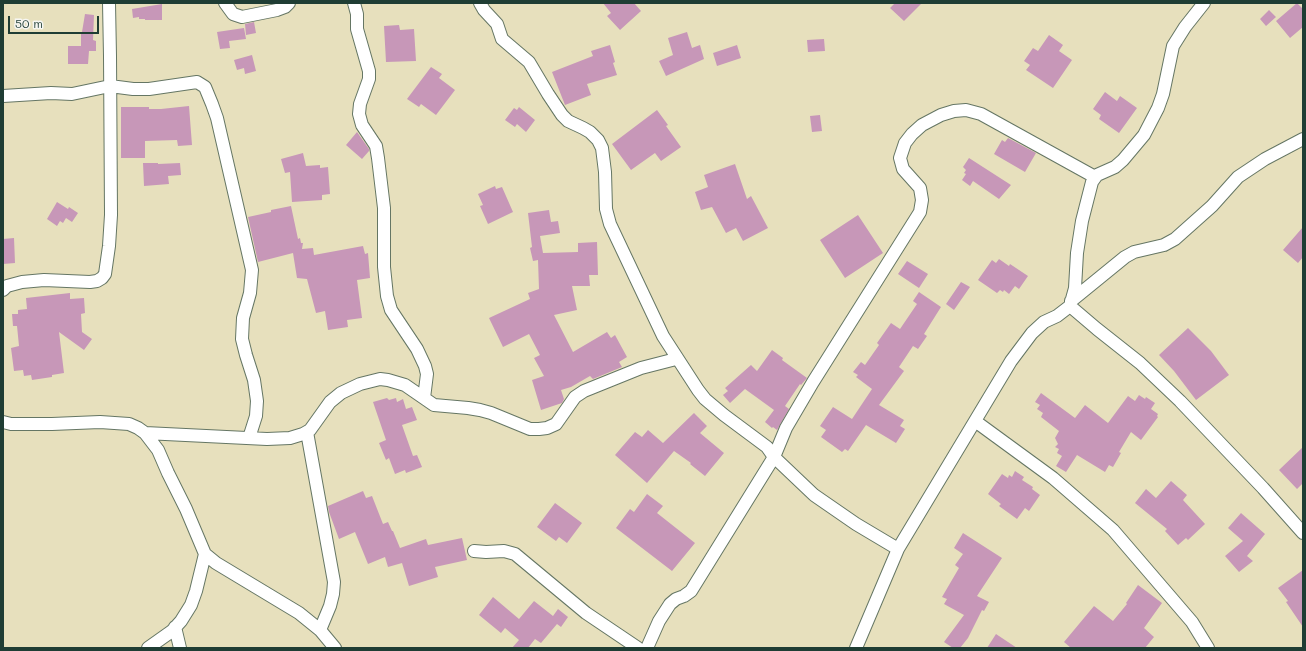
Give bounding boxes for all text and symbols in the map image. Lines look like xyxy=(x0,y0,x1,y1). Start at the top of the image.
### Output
scale bar xyxy=(10,8,101,34)
text: 50 m xyxy=(15,15,43,31)

